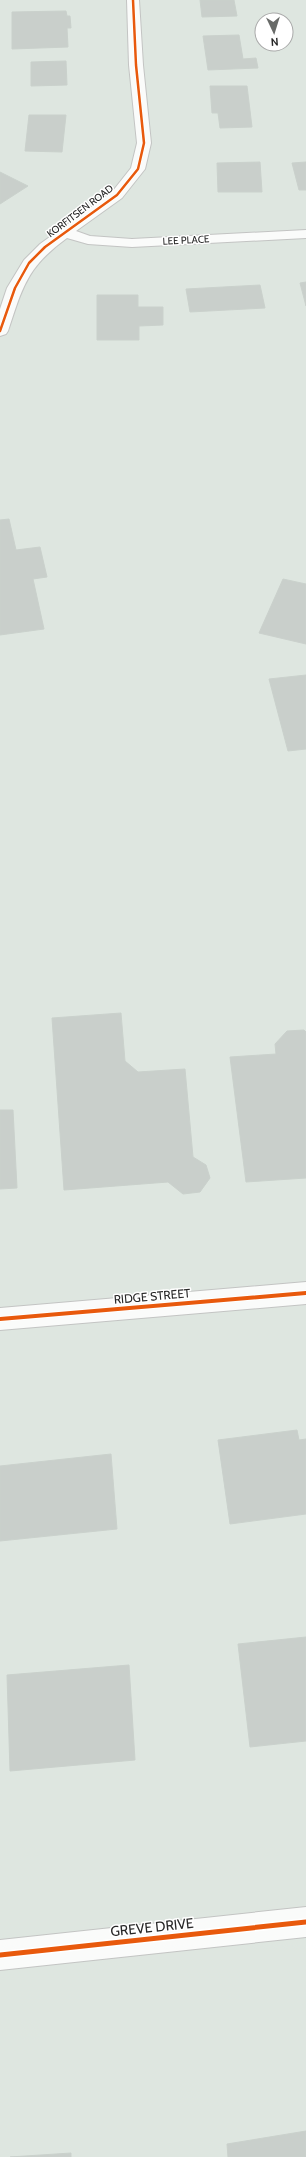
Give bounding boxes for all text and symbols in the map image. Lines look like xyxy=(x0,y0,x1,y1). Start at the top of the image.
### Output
north arrow xyxy=(254,12,294,52)
text: N xyxy=(270,35,279,49)
street label: KORFITSEN ROAD xyxy=(44,182,116,240)
street label: LEE PLACE xyxy=(162,232,210,248)
street label: RIDGE STREET xyxy=(113,1285,191,1307)
street label: GREVE DRIVE xyxy=(110,1914,195,1940)

